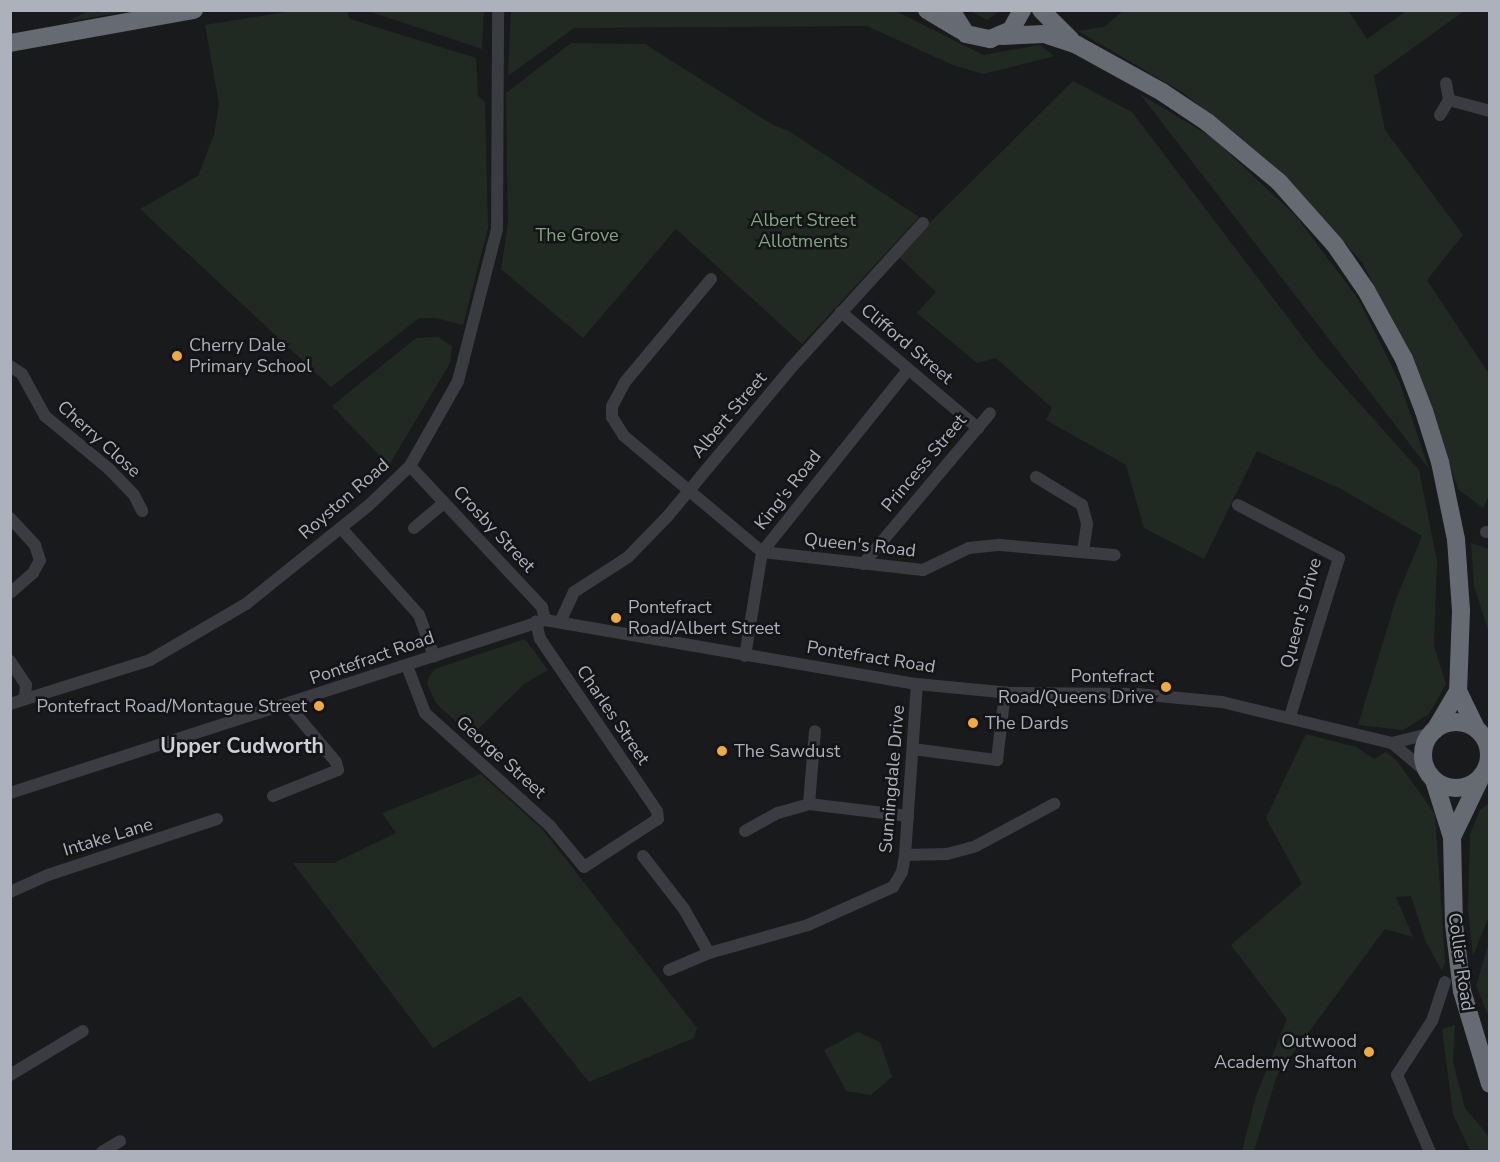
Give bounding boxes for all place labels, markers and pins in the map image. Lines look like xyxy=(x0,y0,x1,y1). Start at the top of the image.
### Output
place label: Cherry Dale Primary School xyxy=(189,335,312,378)
marker: Cherry Dale Primary School xyxy=(170,349,184,363)
place label: Pontefract Road/Albert Street xyxy=(628,597,780,640)
marker: Pontefract Road/Albert Street xyxy=(609,611,623,625)
place label: Pontefract Road/Queens Drive xyxy=(998,666,1154,708)
marker: Pontefract Road/Queens Drive xyxy=(1159,680,1173,694)
place label: Pontefract Road/Montague Street xyxy=(36,695,307,717)
marker: Pontefract Road/Montague Street xyxy=(312,699,326,713)
place label: The Dards xyxy=(985,712,1069,734)
marker: The Dards xyxy=(966,716,980,730)
place label: The Sawdust xyxy=(734,740,840,762)
marker: The Sawdust xyxy=(715,744,729,758)
place label: Outwood Academy Shafton xyxy=(1214,1031,1357,1074)
marker: Outwood Academy Shafton xyxy=(1362,1045,1376,1059)

